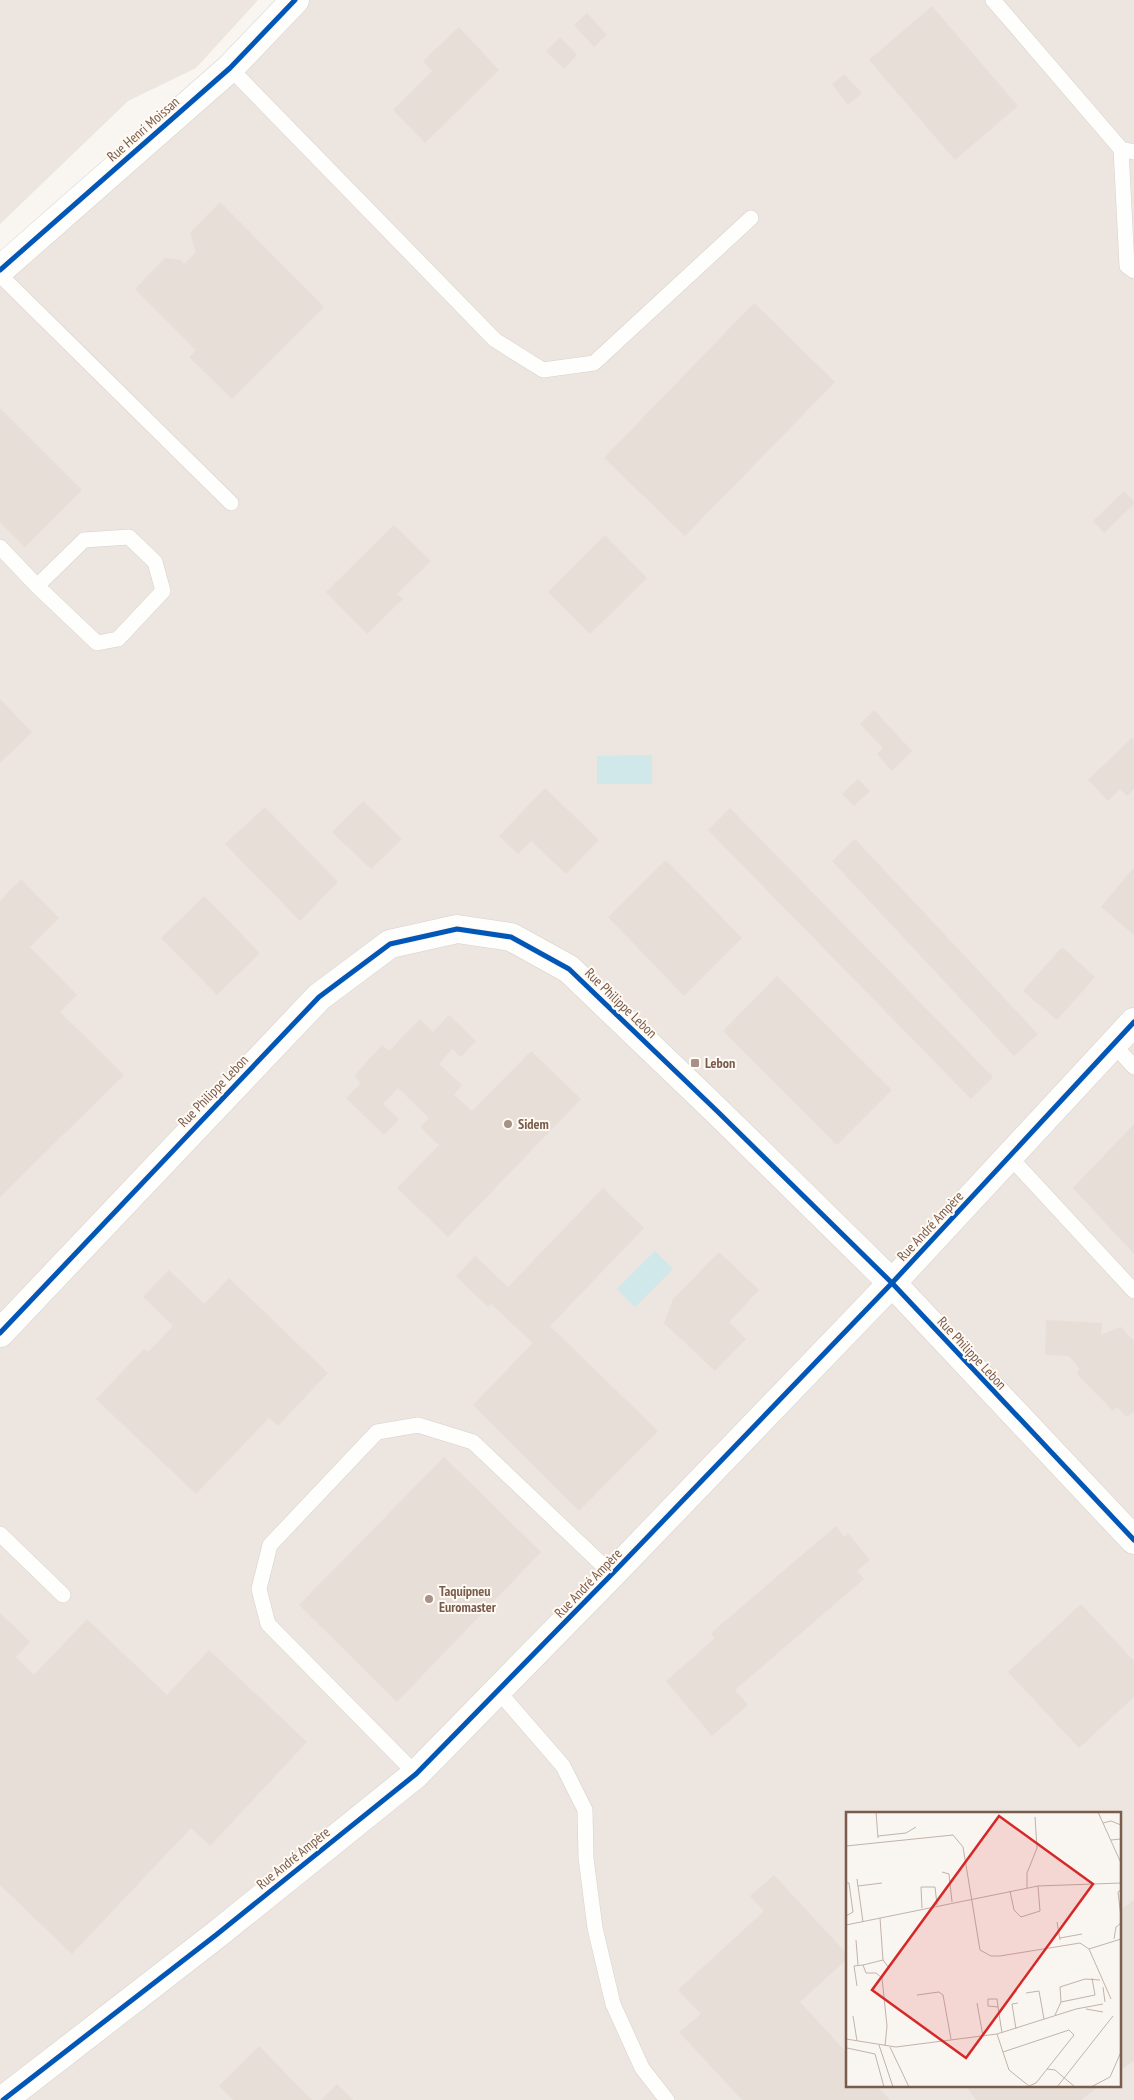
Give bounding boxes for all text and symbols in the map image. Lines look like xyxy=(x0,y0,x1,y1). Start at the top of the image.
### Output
street label: Rue Henri Moissan xyxy=(103,93,183,165)
street label: Rue Philippe Lebon xyxy=(581,964,661,1042)
street label: Rue Philippe Lebon xyxy=(174,1051,252,1131)
place label: Lebon xyxy=(705,1054,735,1072)
marker: Lebon xyxy=(689,1057,701,1069)
place label: Sidem xyxy=(518,1115,549,1133)
marker: Sidem xyxy=(502,1118,514,1130)
street label: Rue André Ampère xyxy=(893,1187,967,1265)
street label: Rue Philippe Lebon xyxy=(934,1313,1010,1393)
street label: Rue André Ampère xyxy=(550,1544,626,1621)
place label: Taquipneu Euromaster xyxy=(439,1582,497,1616)
marker: Taquipneu Euromaster xyxy=(423,1593,435,1605)
inset map xyxy=(846,1812,1122,2088)
street label: Rue André Ampère xyxy=(253,1823,334,1893)

